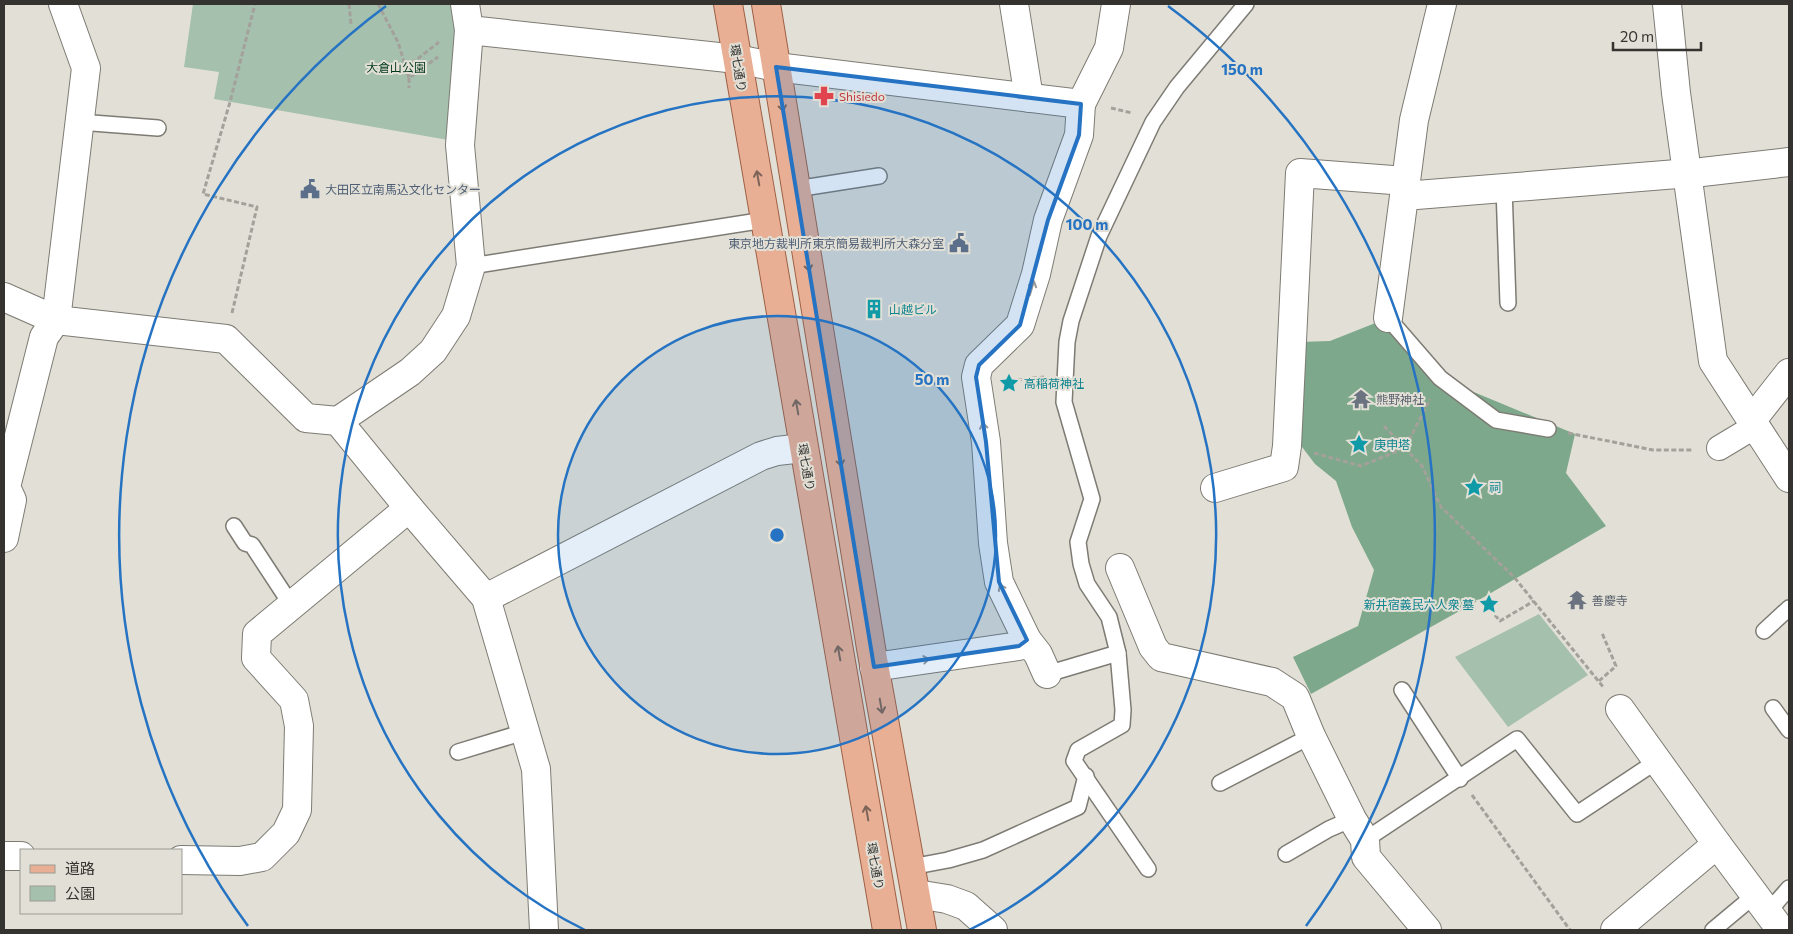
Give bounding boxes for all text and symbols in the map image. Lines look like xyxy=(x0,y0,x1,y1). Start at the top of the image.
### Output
scale bar xyxy=(1613,20,1700,52)
text: 20 m xyxy=(1620,27,1654,45)
street label: 環七通り xyxy=(728,43,750,93)
park label: 大倉山公園 xyxy=(366,60,426,74)
text: 150 m xyxy=(1221,60,1263,78)
pharmacy icon: Shisiedo xyxy=(813,85,835,107)
place label: Shisiedo xyxy=(839,89,885,103)
one-way arrow xyxy=(778,95,788,111)
one-way arrow xyxy=(752,170,762,186)
public building icon: 大田区立南馬込文化センター xyxy=(299,178,321,200)
place label: 大田区立南馬込文化センター xyxy=(325,182,481,196)
text: 100 m xyxy=(1066,215,1108,233)
public building icon: 東京地方裁判所東京簡易裁判所大森分室 xyxy=(948,232,970,254)
place label: 東京地方裁判所東京簡易裁判所大森分室 xyxy=(728,236,944,250)
one-way arrow xyxy=(803,256,813,272)
one-way arrow xyxy=(1027,280,1037,296)
building icon: 山越ビル xyxy=(863,298,885,320)
place label: 山越ビル xyxy=(889,302,937,316)
text: 50 m xyxy=(915,370,949,388)
place icon: 高稲荷神社 xyxy=(998,372,1020,394)
place label: 高稲荷神社 xyxy=(1024,376,1084,390)
temple icon: 熊野神社 xyxy=(1350,388,1372,410)
place label: 熊野神社 xyxy=(1376,392,1424,406)
one-way arrow xyxy=(791,399,801,415)
one-way arrow xyxy=(979,422,989,438)
place icon: 庚申塔 xyxy=(1348,433,1370,455)
place label: 庚申塔 xyxy=(1374,437,1410,451)
street label: 環七通り xyxy=(796,442,818,492)
one-way arrow xyxy=(835,451,845,467)
place icon: 祠 xyxy=(1463,476,1485,498)
place label: 祠 xyxy=(1489,480,1501,494)
centre of rings xyxy=(768,526,786,544)
one-way arrow xyxy=(998,584,1007,599)
temple icon: 善慶寺 xyxy=(1566,589,1588,611)
place icon: 新井宿義民六人衆 墓 xyxy=(1478,593,1500,615)
place label: 善慶寺 xyxy=(1592,593,1628,607)
place label: 新井宿義民六人衆 墓 xyxy=(1364,597,1474,611)
one-way arrow xyxy=(834,646,844,662)
one-way arrow xyxy=(914,655,930,665)
one-way arrow xyxy=(877,697,886,713)
one-way arrow xyxy=(862,806,872,822)
street label: 環七通り xyxy=(865,841,887,891)
legend xyxy=(20,849,182,914)
text: 道路 xyxy=(65,859,95,877)
text: 公園 xyxy=(65,884,95,902)

